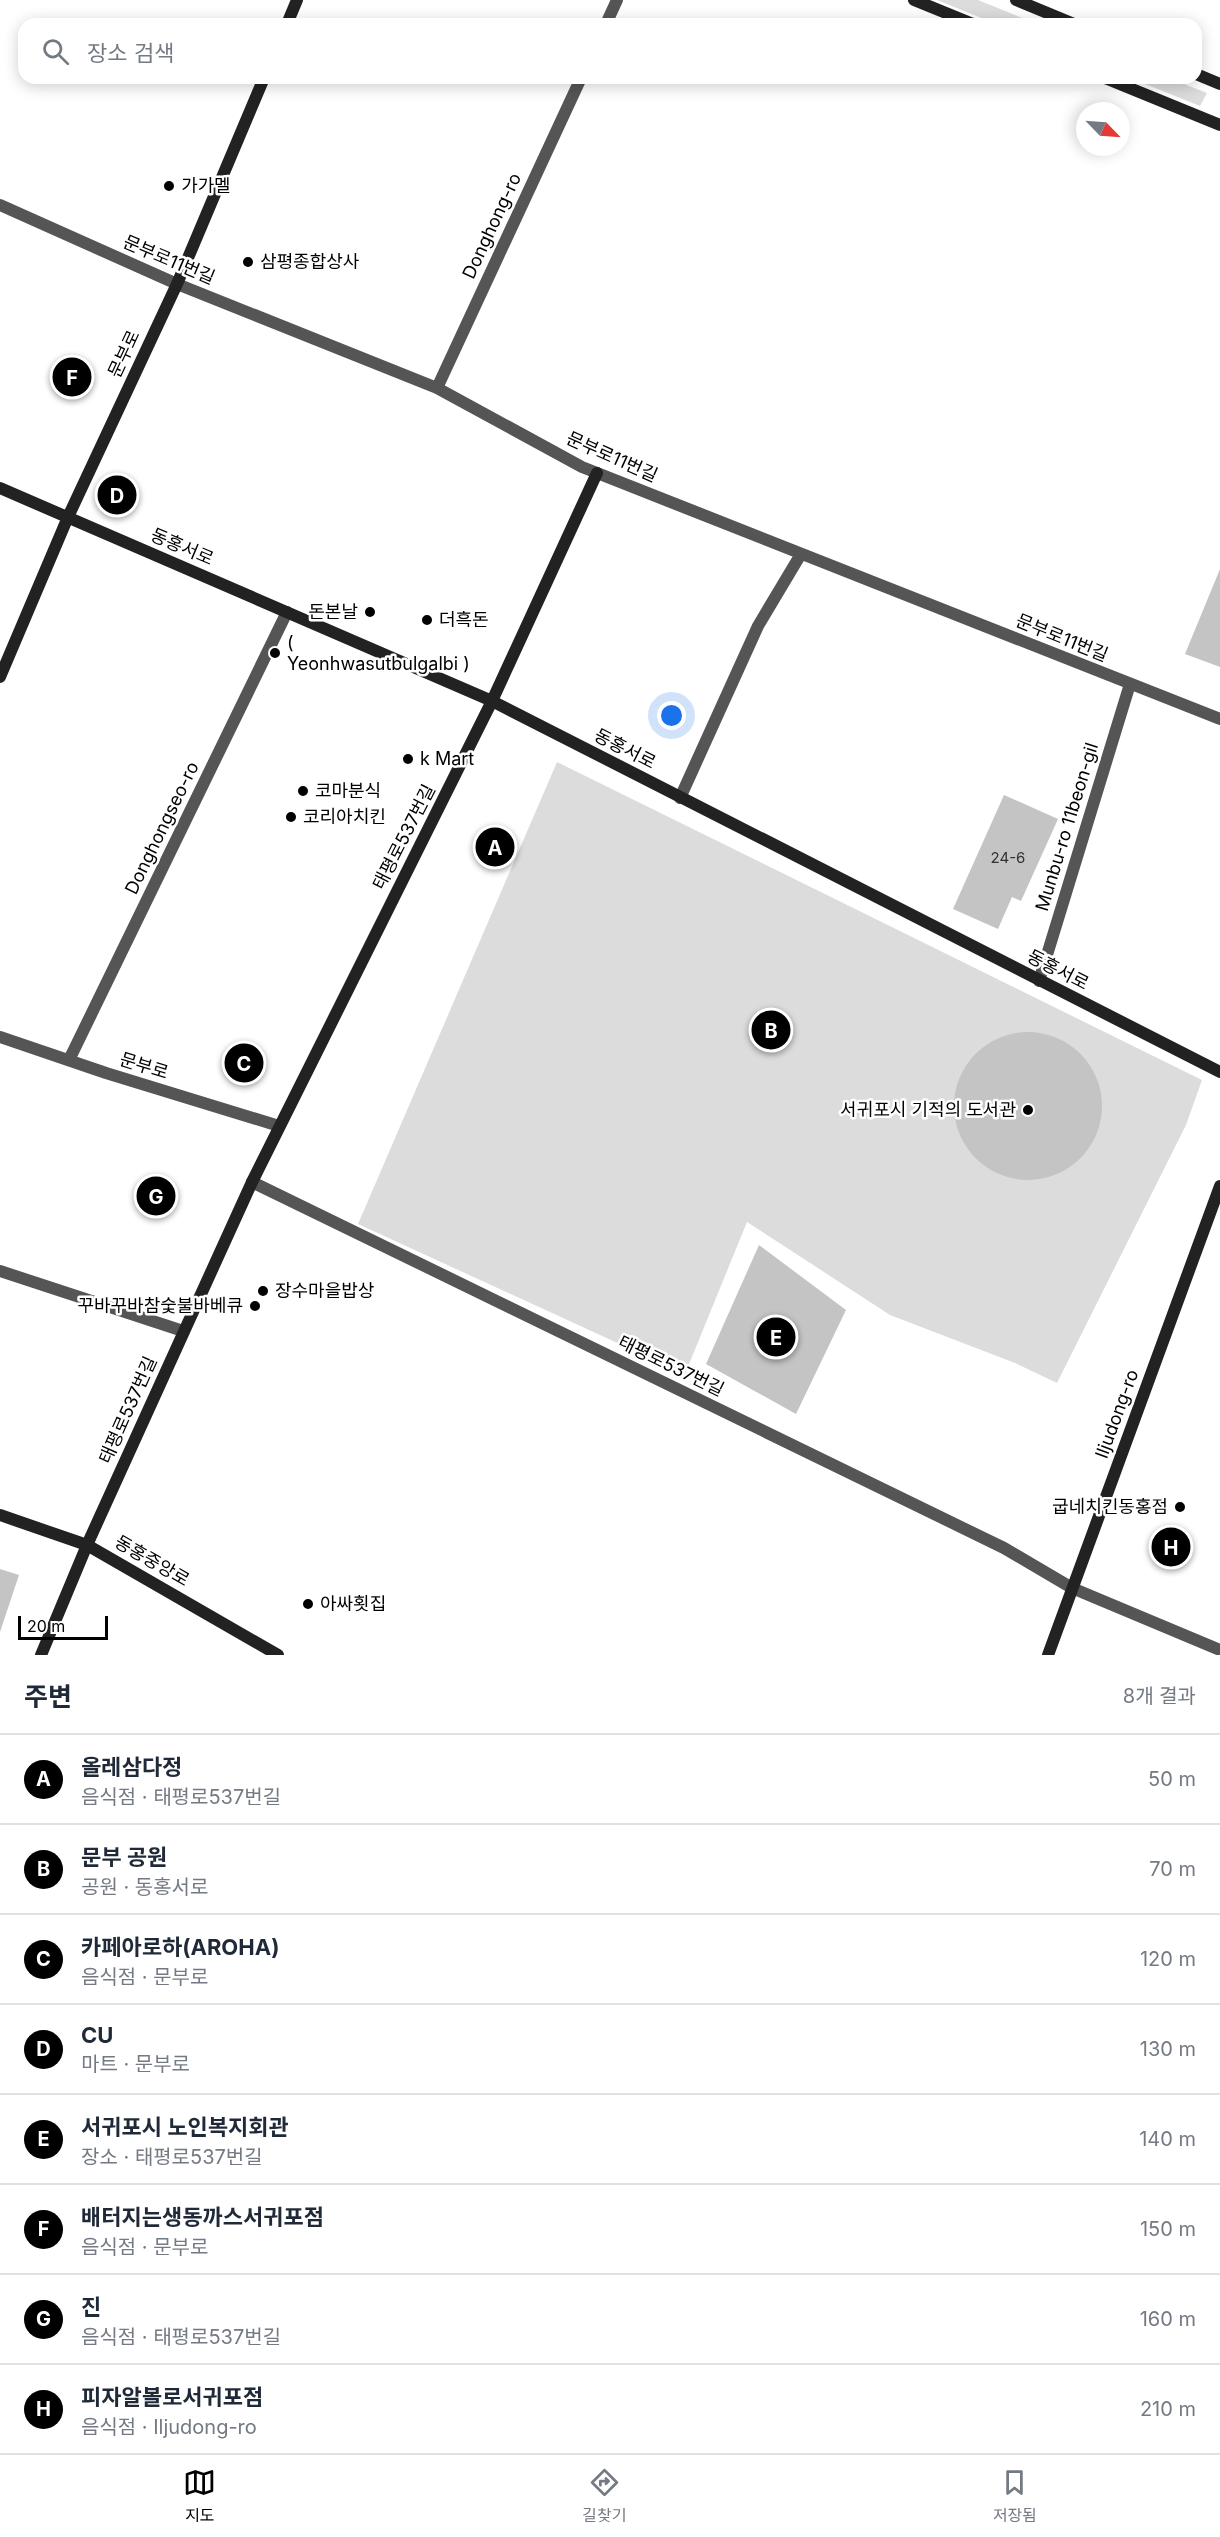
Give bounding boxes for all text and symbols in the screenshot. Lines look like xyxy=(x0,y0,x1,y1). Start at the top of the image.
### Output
search box xyxy=(18,18,1202,84)
icon: search xyxy=(39,35,72,68)
text: 장소 검색 xyxy=(87,40,174,66)
north arrow xyxy=(1076,102,1130,156)
street label: Donghong-ro xyxy=(458,170,525,282)
place label: 가가멜 xyxy=(181,175,231,196)
marker: 가가멜 xyxy=(162,179,176,193)
street label: 문부로11번길 xyxy=(120,231,218,288)
place label: 삼평종합상사 xyxy=(260,251,360,272)
marker: 삼평종합상사 xyxy=(241,255,255,269)
street label: 문부로 xyxy=(104,327,144,381)
pin: F xyxy=(52,354,92,400)
street label: 문부로11번길 xyxy=(563,427,661,486)
pin: D xyxy=(98,472,136,518)
street label: 동홍서로 xyxy=(148,524,217,569)
place label: 돈본날 xyxy=(308,601,358,622)
marker: 돈본날 xyxy=(363,605,377,619)
place label: 더흑돈 xyxy=(439,609,489,630)
street label: 문부로11번길 xyxy=(1013,610,1111,666)
marker: 더흑돈 xyxy=(420,613,434,627)
place label: ( Yeonhwasutbulgalbi ) xyxy=(287,632,470,674)
marker: ( Yeonhwasutbulgalbi ) xyxy=(268,646,282,660)
your location xyxy=(657,701,686,730)
street label: 동홍서로 xyxy=(591,724,660,773)
street label: Munbu-ro 11beon-gil xyxy=(1031,740,1102,913)
place label: k Mart xyxy=(420,748,474,769)
marker: k Mart xyxy=(401,752,415,766)
street label: Donghongseo-ro xyxy=(120,758,203,898)
place label: 코마분식 xyxy=(315,780,381,801)
street label: 태평로537번길 xyxy=(368,781,439,893)
marker: 코마분식 xyxy=(296,784,310,798)
place label: 코리아치킨 xyxy=(303,806,386,827)
marker: 코리아치킨 xyxy=(284,810,298,824)
pin: A xyxy=(476,824,514,870)
house number: 24-6 xyxy=(991,848,1025,867)
street label: 동홍서로 xyxy=(1024,945,1093,994)
pin: B xyxy=(752,1008,790,1052)
pin: C xyxy=(224,1040,264,1086)
street label: 문부로 xyxy=(117,1048,171,1083)
place label: 서귀포시 기적의 도서관 xyxy=(840,1099,1016,1120)
marker: 서귀포시 기적의 도서관 xyxy=(1021,1103,1035,1117)
pin: G xyxy=(136,1174,176,1218)
place label: 장수마을밥상 xyxy=(275,1280,374,1301)
marker: 장수마을밥상 xyxy=(256,1284,270,1298)
place label: 꾸바꾸바참숯불바베큐 xyxy=(77,1295,243,1316)
marker: 꾸바꾸바참숯불바베큐 xyxy=(248,1299,262,1313)
pin: E xyxy=(756,1314,796,1360)
street label: 태평로537번길 xyxy=(615,1331,728,1400)
street label: 태평로537번길 xyxy=(95,1353,161,1467)
street label: Iljudong-ro xyxy=(1091,1366,1142,1461)
place label: 굽네치킨동홍점 xyxy=(1052,1496,1168,1517)
marker: 굽네치킨동홍점 xyxy=(1173,1500,1187,1514)
pin: H xyxy=(1152,1524,1190,1570)
street label: 동홍중앙로 xyxy=(111,1531,193,1590)
place label: 아싸횟집 xyxy=(320,1593,386,1614)
marker: 아싸횟집 xyxy=(301,1597,315,1611)
scale bar xyxy=(18,1613,108,1640)
text: 20 m xyxy=(27,1616,65,1636)
text: 주변 xyxy=(24,1681,72,1712)
text: 8개 결과 xyxy=(1123,1684,1196,1708)
text: 올레삼다정 xyxy=(81,1754,182,1780)
text: A xyxy=(36,1767,51,1791)
text: 50 m xyxy=(1148,1767,1196,1791)
text: 음식점 · 태평로537번길 xyxy=(81,1785,281,1809)
text: 문부 공원 xyxy=(81,1844,167,1870)
text: B xyxy=(37,1857,50,1881)
text: 70 m xyxy=(1149,1857,1196,1881)
text: 공원 · 동홍서로 xyxy=(81,1875,208,1899)
text: 카페아로하(AROHA) xyxy=(81,1934,279,1960)
text: C xyxy=(36,1947,51,1971)
text: 120 m xyxy=(1140,1947,1196,1971)
text: 음식점 · 문부로 xyxy=(81,1965,208,1989)
text: CU xyxy=(81,2022,113,2048)
text: D xyxy=(36,2037,51,2061)
text: 130 m xyxy=(1140,2037,1196,2061)
text: 마트 · 문부로 xyxy=(81,2052,190,2076)
text: 서귀포시 노인복지회관 xyxy=(81,2114,289,2140)
text: E xyxy=(37,2127,50,2151)
text: 140 m xyxy=(1139,2127,1196,2151)
text: 장소 · 태평로537번길 xyxy=(81,2145,263,2169)
text: 배터지는생동까스서귀포점 xyxy=(81,2204,324,2230)
text: F xyxy=(38,2217,49,2241)
text: 150 m xyxy=(1140,2217,1196,2241)
text: 음식점 · 문부로 xyxy=(81,2235,208,2259)
text: 진 xyxy=(81,2294,101,2320)
text: G xyxy=(36,2307,51,2331)
text: 160 m xyxy=(1140,2307,1196,2331)
text: 음식점 · 태평로537번길 xyxy=(81,2325,281,2349)
text: 피자알볼로서귀포점 xyxy=(81,2384,263,2410)
text: H xyxy=(36,2397,51,2421)
text: 210 m xyxy=(1140,2397,1196,2421)
text: 음식점 · Iljudong-ro xyxy=(81,2415,257,2439)
tab: 지도 xyxy=(183,2466,216,2526)
tab: 길찾기 xyxy=(582,2466,627,2526)
tab: 저장됨 xyxy=(993,2466,1037,2526)

